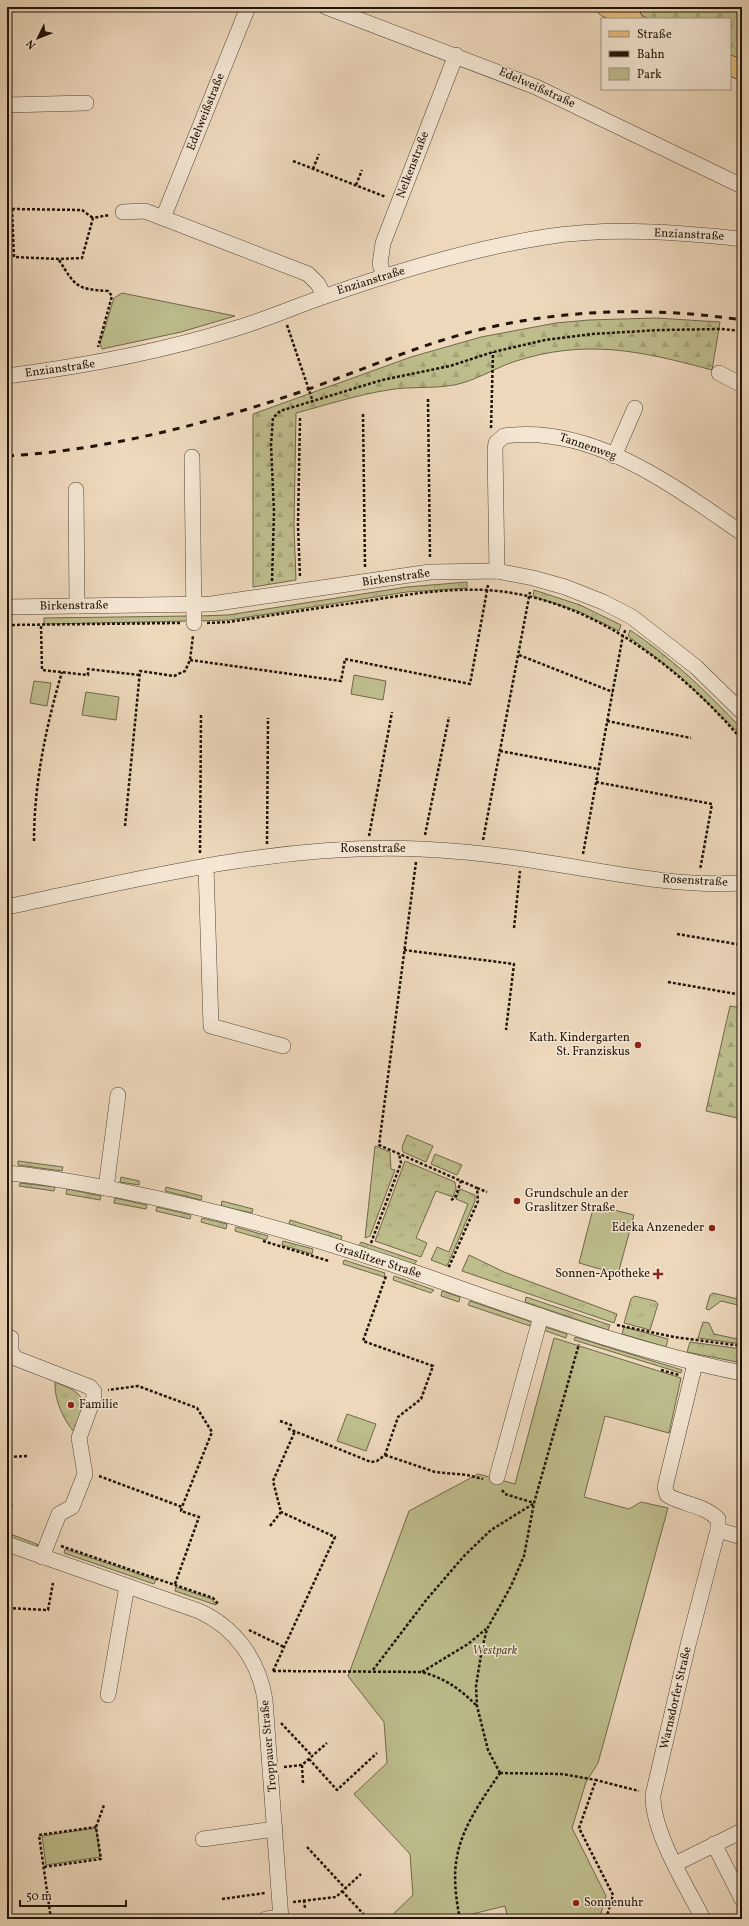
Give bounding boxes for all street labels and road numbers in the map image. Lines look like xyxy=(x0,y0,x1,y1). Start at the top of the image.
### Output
street label: Edelweißstraße xyxy=(496,64,578,112)
street label: Edelweißstraße xyxy=(183,71,229,153)
street label: Nelkenstraße xyxy=(393,129,433,201)
street label: Enzianstraße xyxy=(653,225,725,245)
street label: Enzianstraße xyxy=(335,263,407,299)
street label: Enzianstraße xyxy=(24,356,96,382)
street label: Tannenweg xyxy=(557,430,619,464)
street label: Birkenstraße xyxy=(361,565,431,591)
street label: Birkenstraße xyxy=(40,597,109,615)
street label: Rosenstraße xyxy=(340,841,406,857)
street label: Rosenstraße xyxy=(662,871,728,891)
street label: Graslitzer Straße xyxy=(333,1239,424,1283)
street label: Warnsdorfer Straße xyxy=(656,1645,696,1751)
street label: Troppauer Straße xyxy=(257,1699,281,1793)

